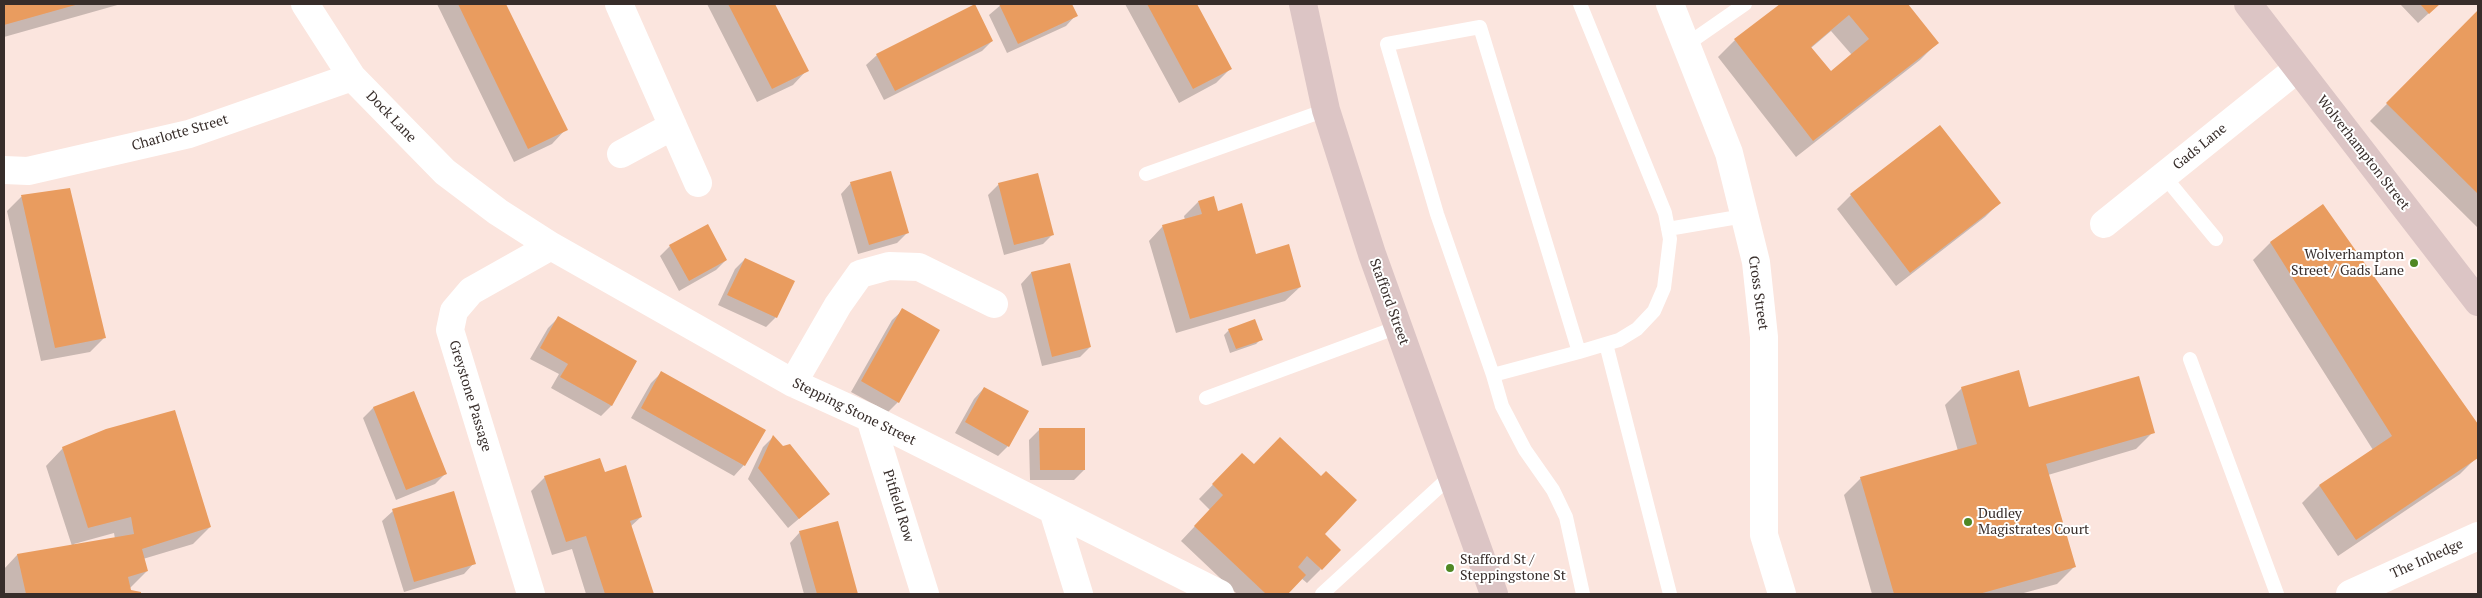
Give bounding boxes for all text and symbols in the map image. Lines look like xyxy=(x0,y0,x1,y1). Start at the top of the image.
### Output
street label: Dock Lane xyxy=(362,88,420,146)
street label: Wolverhampton Street xyxy=(2313,92,2413,214)
street label: Charlotte Street xyxy=(130,111,230,155)
street label: Gads Lane xyxy=(2170,120,2230,174)
place label: Wolverhampton Street / Gads Lane xyxy=(2291,247,2404,280)
street label: Cross Street xyxy=(1744,255,1772,331)
street label: Stafford Street xyxy=(1366,256,1412,348)
marker: Wolverhampton Street / Gads Lane xyxy=(2408,257,2420,269)
street label: Greystone Passage xyxy=(445,338,495,454)
street label: Stepping Stone Street xyxy=(789,375,919,449)
street label: Pitfield Row xyxy=(879,468,917,544)
place label: Dudley Magistrates Court xyxy=(1978,506,2089,538)
marker: Dudley Magistrates Court xyxy=(1962,516,1974,528)
street label: The Inhedge xyxy=(2388,535,2466,583)
place label: Stafford St / Steppingstone St xyxy=(1460,552,1566,584)
marker: Stafford St / Steppingstone St xyxy=(1444,562,1456,574)

